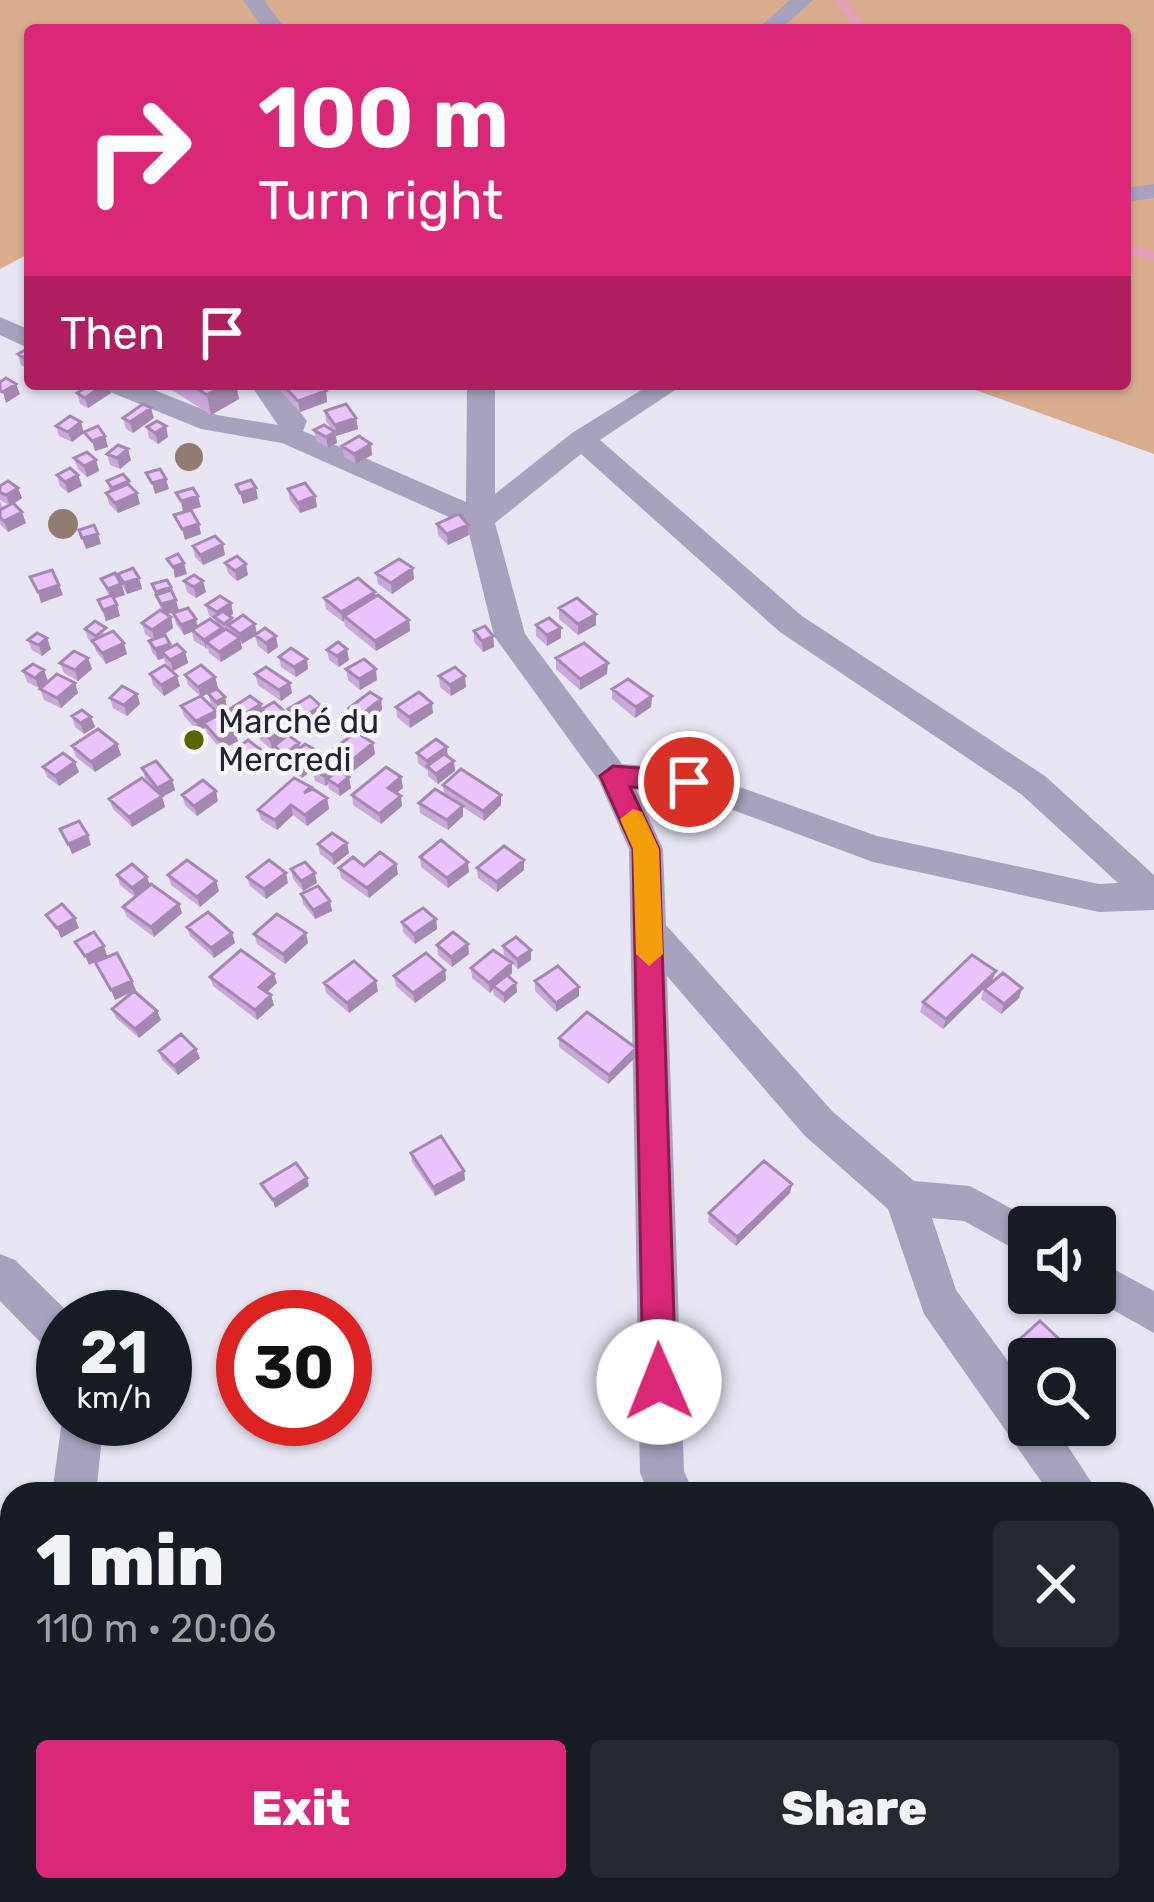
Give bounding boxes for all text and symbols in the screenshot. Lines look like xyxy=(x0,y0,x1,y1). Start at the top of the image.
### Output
text: 100 m xyxy=(258,68,509,168)
icon: right xyxy=(60,72,216,228)
text: Turn right xyxy=(258,169,503,233)
icon: arrive xyxy=(189,300,255,366)
text: Then xyxy=(60,307,165,360)
place label: Marché du Mercredi xyxy=(218,702,379,779)
marker: Marché du Mercredi xyxy=(181,727,207,753)
pin xyxy=(638,731,740,833)
icon: arrive xyxy=(656,749,722,815)
map controls xyxy=(1008,1206,1116,1446)
button: sound xyxy=(1008,1206,1116,1314)
speed limit sign: 30 xyxy=(216,1290,372,1446)
text: 21 xyxy=(80,1317,148,1388)
position arrow xyxy=(596,1319,722,1445)
button: search xyxy=(1008,1338,1116,1446)
text: km/h xyxy=(77,1380,151,1416)
text: 1 min xyxy=(36,1518,224,1603)
button: close xyxy=(993,1521,1119,1647)
text: 110 m · 20:06 xyxy=(36,1606,276,1652)
button: Exit xyxy=(36,1740,566,1878)
button: Share xyxy=(590,1740,1119,1878)

